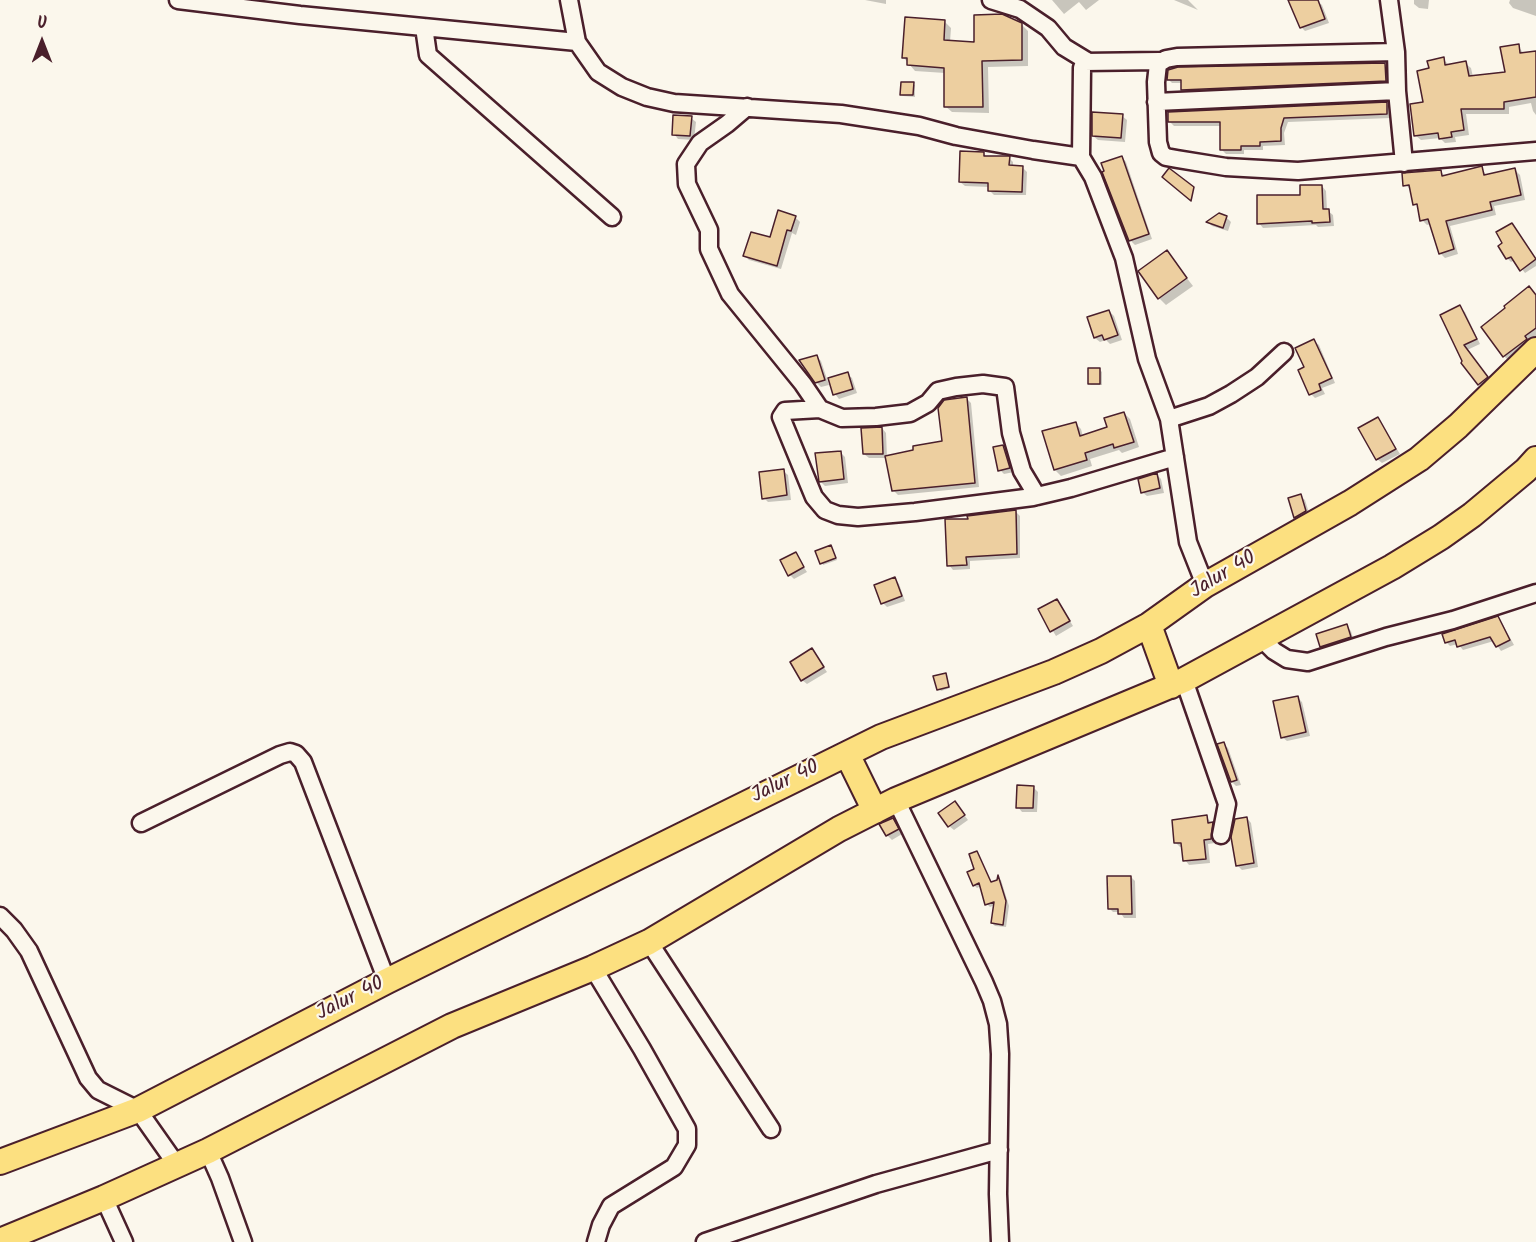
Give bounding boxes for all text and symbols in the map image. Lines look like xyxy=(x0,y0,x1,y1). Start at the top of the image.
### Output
text: U xyxy=(37,11,47,36)
north arrow xyxy=(12,12,72,72)
street label: Jalur 40 xyxy=(1186,547,1262,605)
street label: Jalur 40 xyxy=(748,756,824,810)
street label: Jalur 40 xyxy=(313,972,389,1028)

